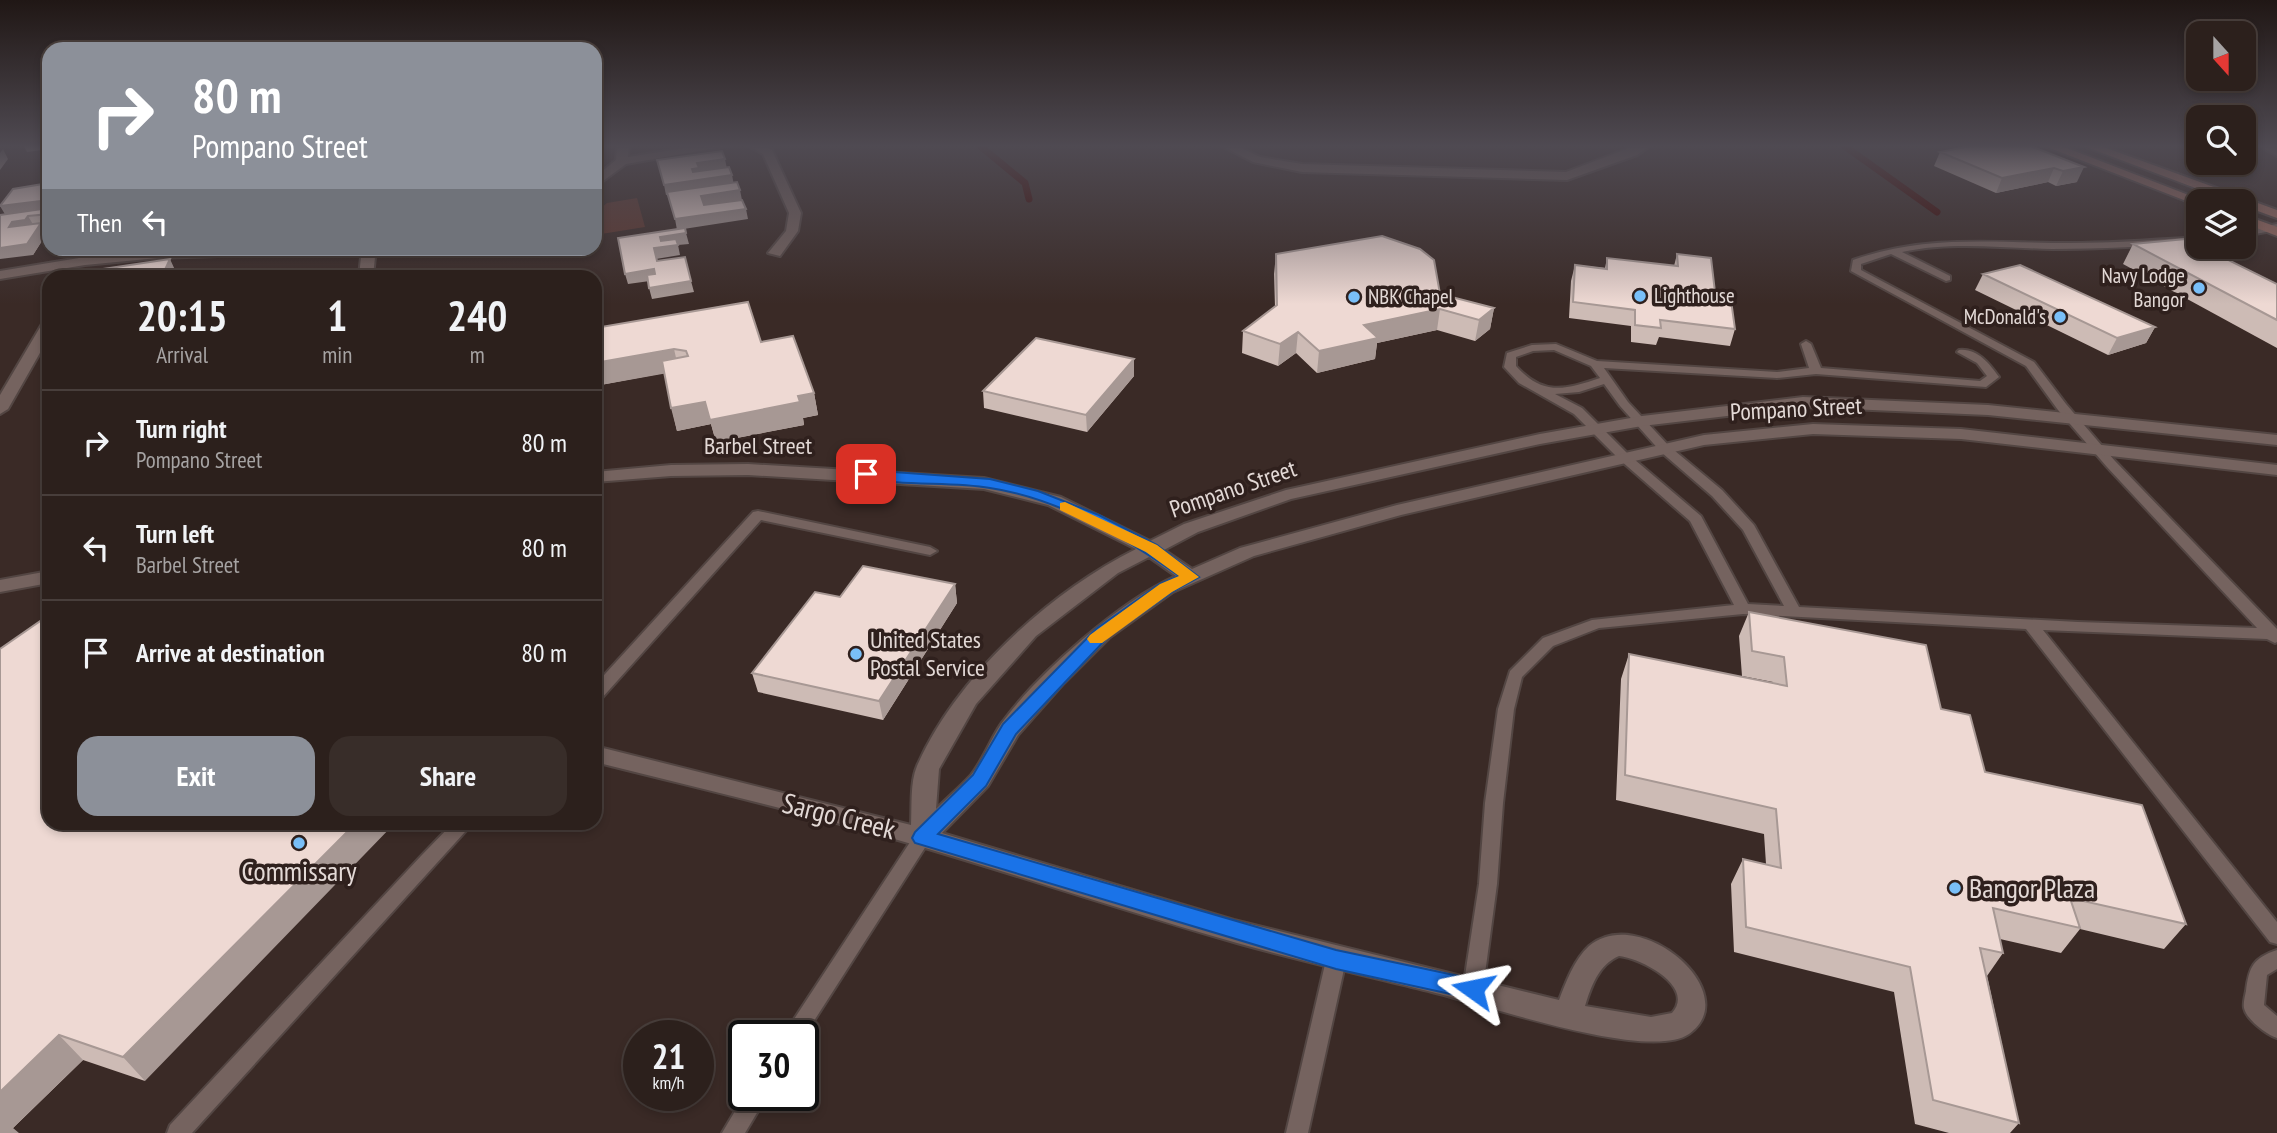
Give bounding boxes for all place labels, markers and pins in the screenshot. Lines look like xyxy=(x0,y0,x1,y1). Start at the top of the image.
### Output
place label: Navy Lodge Bangor xyxy=(2101,262,2185,313)
marker: Navy Lodge Bangor xyxy=(2191,280,2207,296)
place label: Lighthouse xyxy=(1654,282,1735,309)
place label: NBK Chapel xyxy=(1368,283,1454,310)
marker: Lighthouse xyxy=(1632,288,1648,304)
marker: NBK Chapel xyxy=(1346,289,1362,305)
place label: McDonald's xyxy=(1964,303,2046,330)
marker: McDonald's xyxy=(2052,309,2068,325)
pin xyxy=(836,444,896,504)
place label: United States Postal Service xyxy=(870,624,985,683)
marker: United States Postal Service xyxy=(848,646,864,662)
marker: Commissary xyxy=(291,835,307,851)
place label: Commissary xyxy=(242,852,357,889)
place label: Bangor Plaza xyxy=(1969,869,2095,906)
marker: Bangor Plaza xyxy=(1947,880,1963,896)

